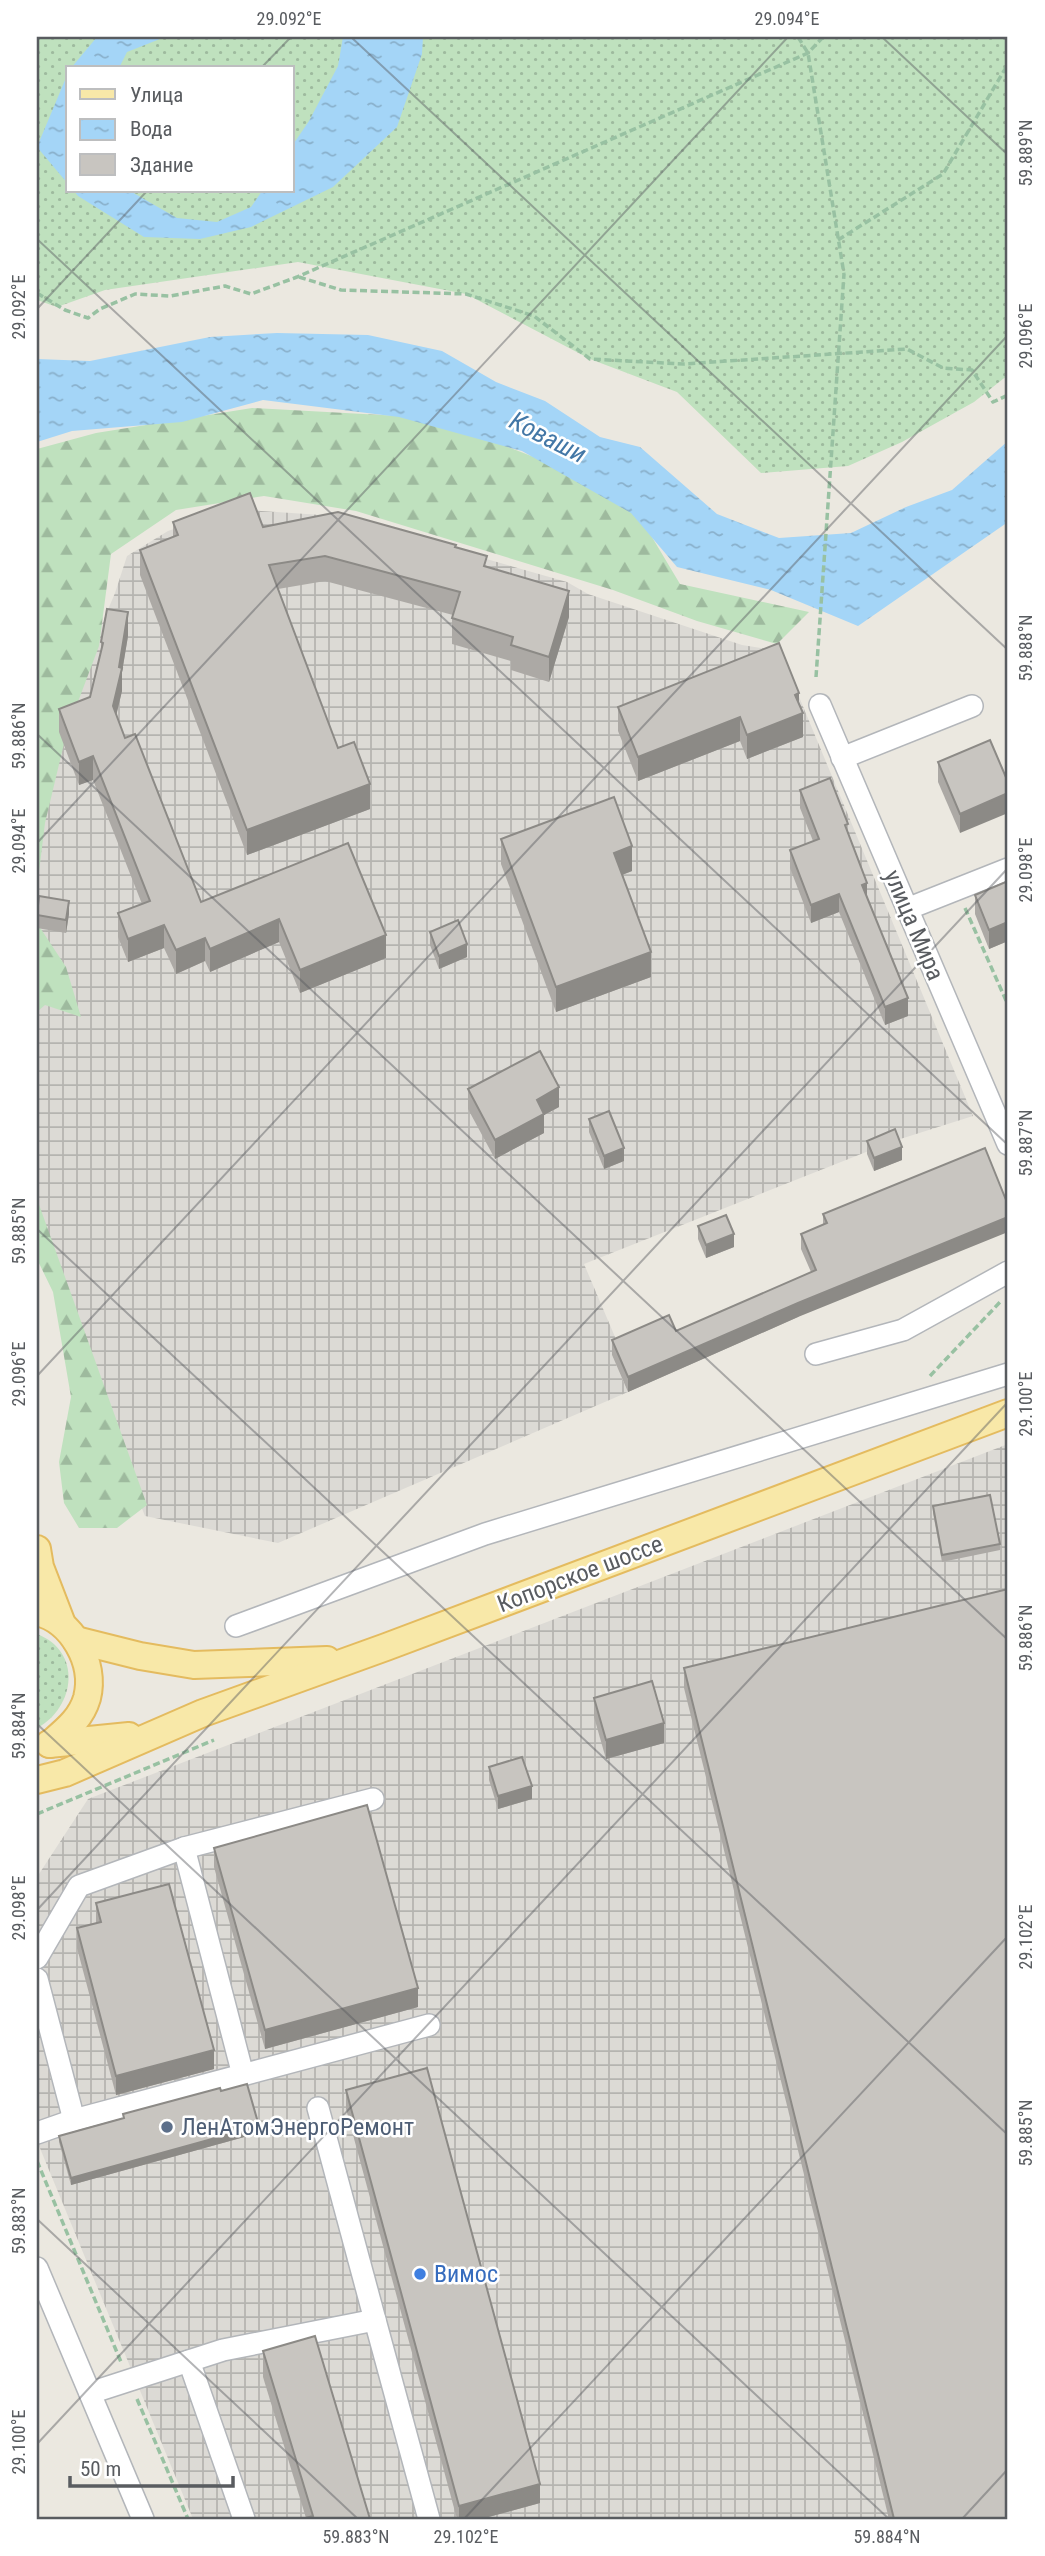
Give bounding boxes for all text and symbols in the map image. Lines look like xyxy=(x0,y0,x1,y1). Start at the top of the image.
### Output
text: 29.092°E xyxy=(257,8,321,29)
text: 29.094°E xyxy=(755,8,819,29)
legend xyxy=(66,66,294,192)
text: Улица xyxy=(130,83,183,107)
text: Вода xyxy=(130,117,173,141)
text: 59.889°N xyxy=(1015,119,1036,187)
text: Здание xyxy=(130,153,194,177)
text: 29.092°E xyxy=(8,275,29,339)
text: 29.096°E xyxy=(1015,304,1036,368)
water label: Коваши xyxy=(505,405,591,469)
text: 59.888°N xyxy=(1015,614,1036,682)
text: 59.886°N xyxy=(8,702,29,770)
text: 29.094°E xyxy=(8,809,29,873)
text: 29.098°E xyxy=(1015,838,1036,902)
street label: улица Мира xyxy=(878,866,950,984)
text: 59.887°N xyxy=(1015,1109,1036,1177)
text: 59.885°N xyxy=(8,1197,29,1265)
text: 29.096°E xyxy=(8,1342,29,1406)
text: 29.100°E xyxy=(1015,1372,1036,1436)
street label: Копорское шоссе xyxy=(493,1530,667,1618)
text: 59.886°N xyxy=(1015,1604,1036,1672)
text: 59.884°N xyxy=(8,1692,29,1760)
text: 29.098°E xyxy=(8,1876,29,1940)
text: 29.102°E xyxy=(1015,1905,1036,1969)
text: 59.885°N xyxy=(1015,2099,1036,2167)
place label: ЛенАтомЭнергоРемонт xyxy=(181,2113,414,2141)
marker: ЛенАтомЭнергоРемонт xyxy=(159,2119,175,2135)
text: 59.883°N xyxy=(8,2187,29,2255)
place label: Вимос xyxy=(434,2260,498,2288)
marker: Вимос xyxy=(412,2266,428,2282)
text: 29.100°E xyxy=(8,2410,29,2474)
scale bar xyxy=(70,2444,233,2488)
text: 50 m xyxy=(80,2457,121,2481)
text: 59.883°N xyxy=(322,2526,390,2547)
text: 29.102°E xyxy=(434,2526,498,2547)
text: 59.884°N xyxy=(853,2526,921,2547)

